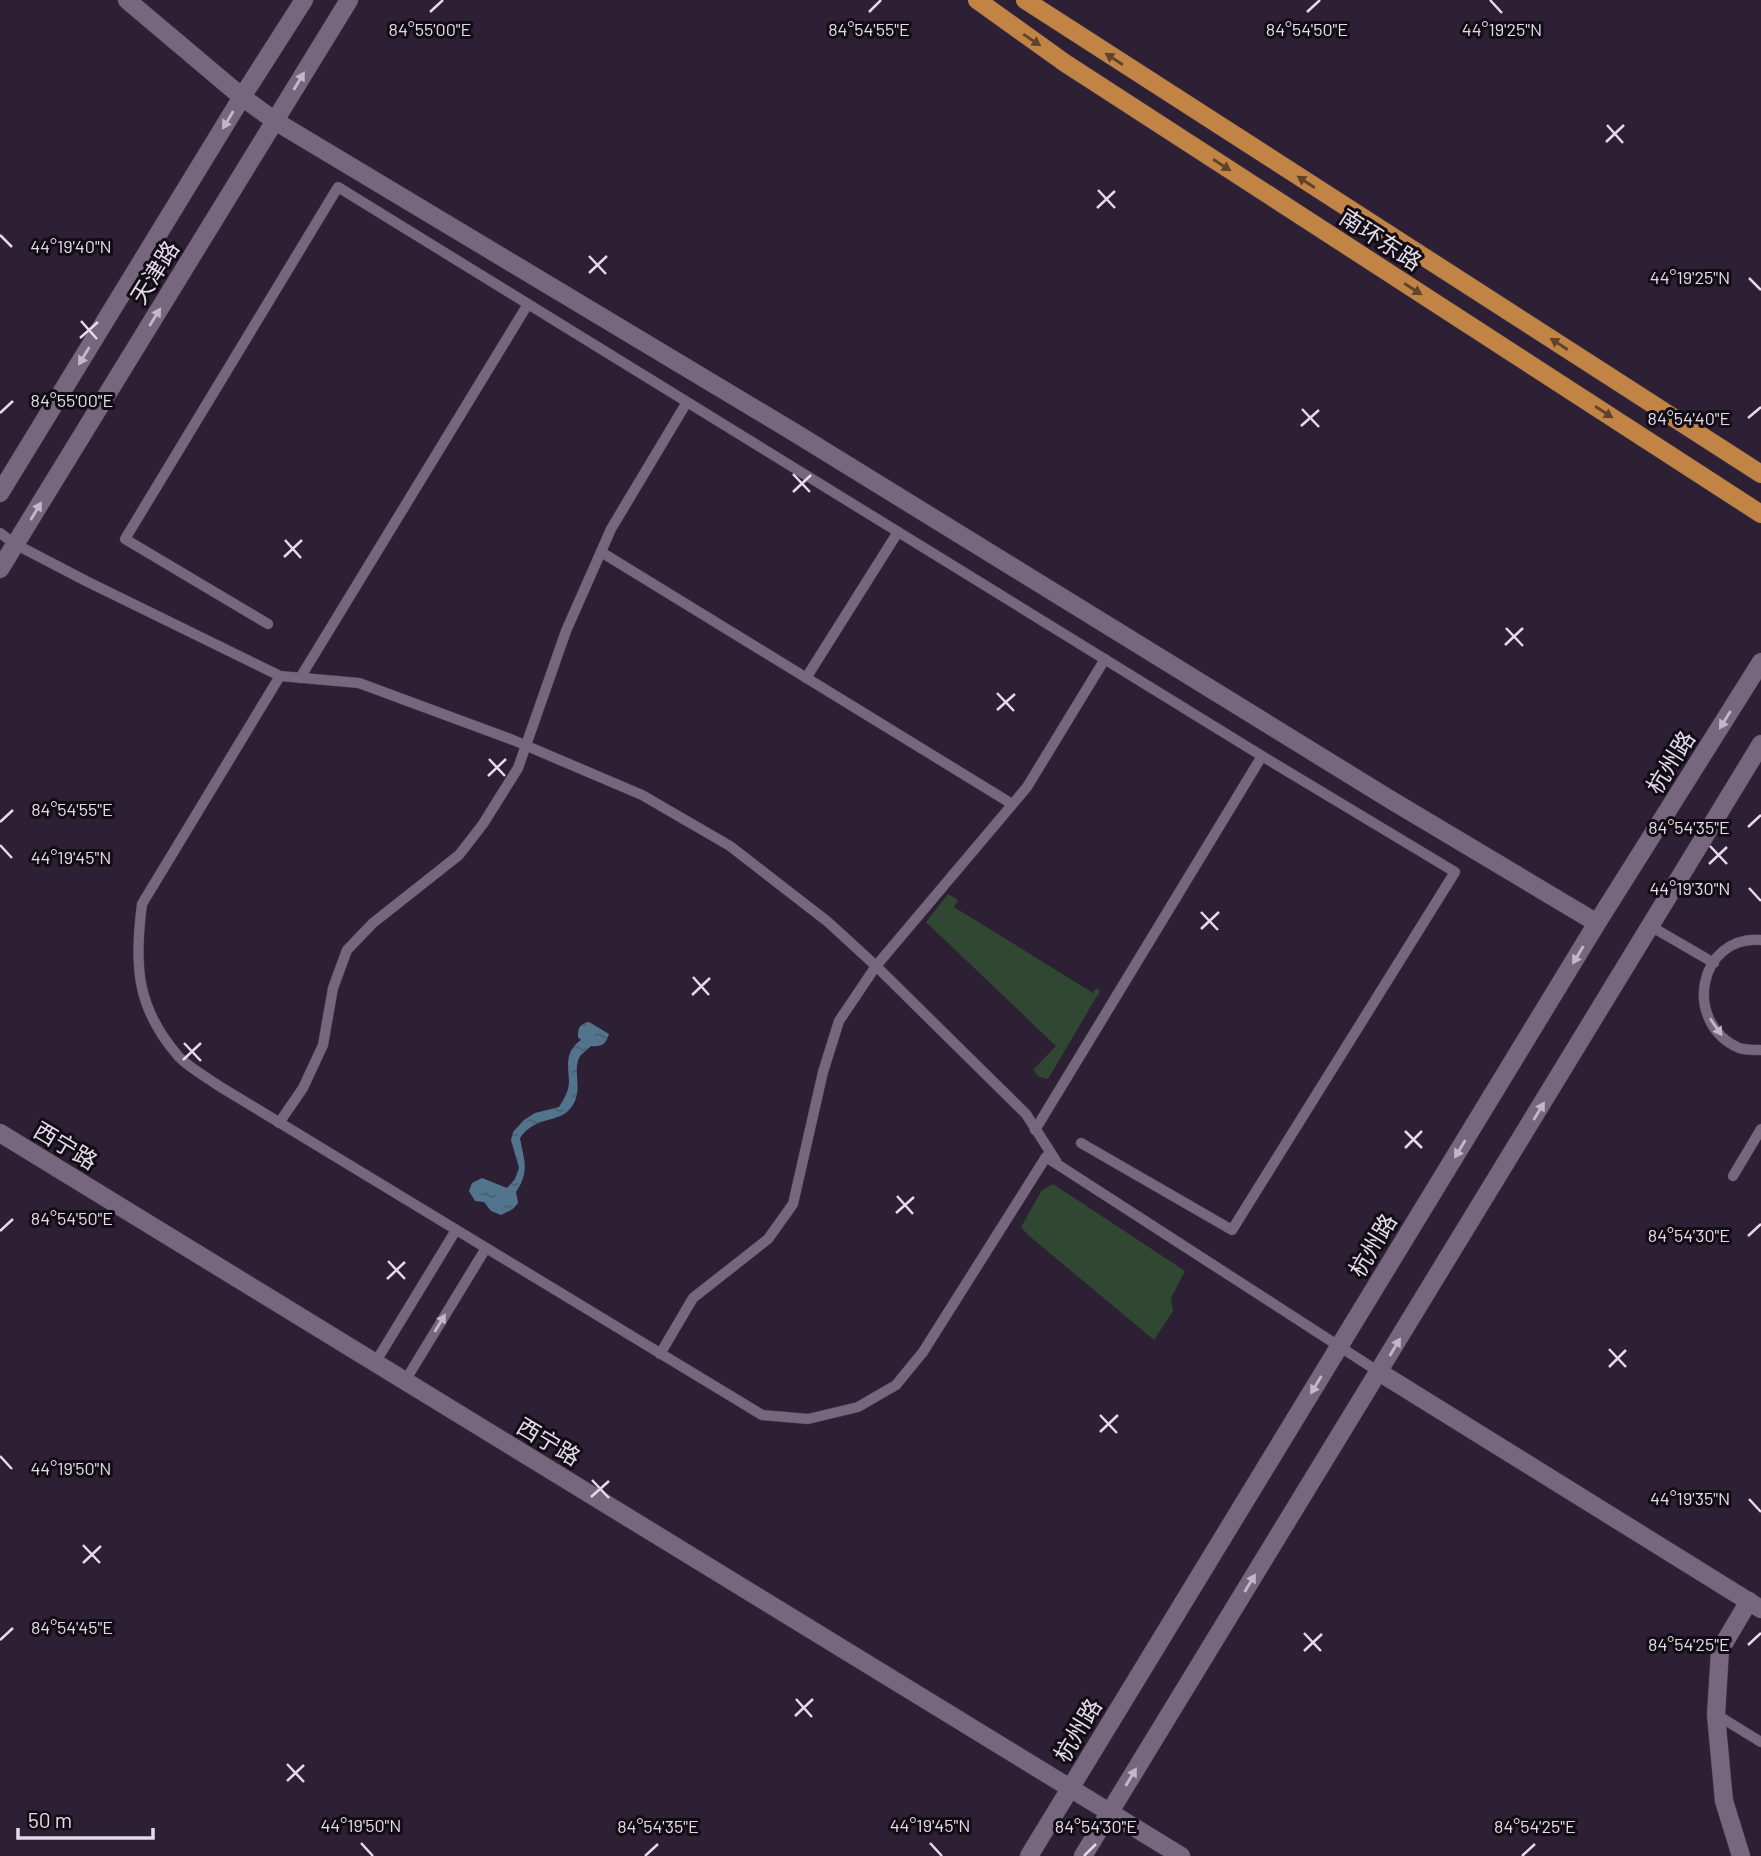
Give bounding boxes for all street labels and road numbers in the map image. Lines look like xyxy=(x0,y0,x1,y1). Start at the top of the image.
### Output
street label: 南环东路 xyxy=(1335,202,1427,276)
street label: 天津路 xyxy=(124,235,184,309)
street label: 杭州路 xyxy=(1640,725,1700,799)
street label: 西宁路 xyxy=(29,1115,103,1175)
street label: 杭州路 xyxy=(1342,1208,1402,1282)
street label: 西宁路 xyxy=(512,1411,586,1471)
street label: 杭州路 xyxy=(1047,1693,1107,1767)

